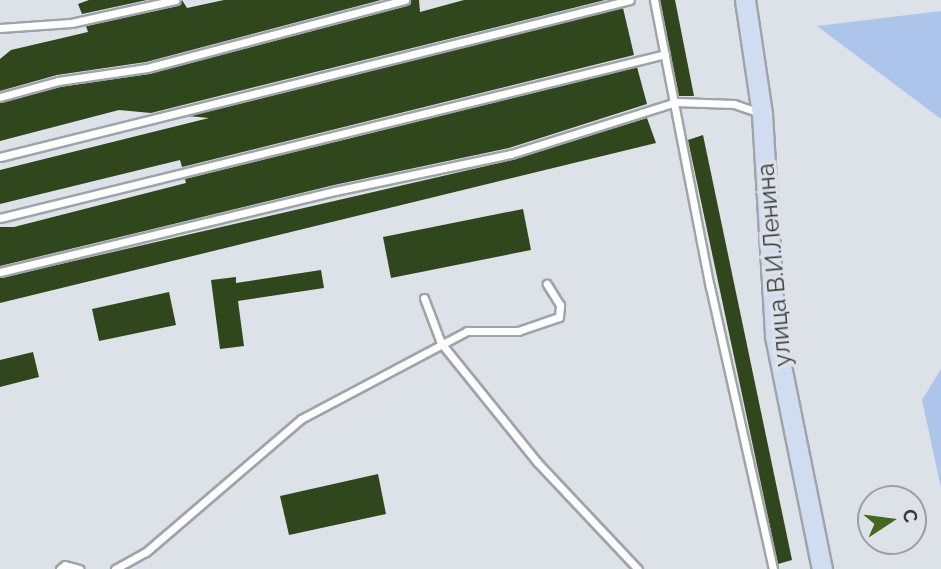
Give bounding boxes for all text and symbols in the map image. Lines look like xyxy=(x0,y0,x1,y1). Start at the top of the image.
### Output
street label: улица В.И.Ленина xyxy=(751,162,797,368)
north arrow xyxy=(857,485,927,555)
text: С xyxy=(898,507,923,525)

